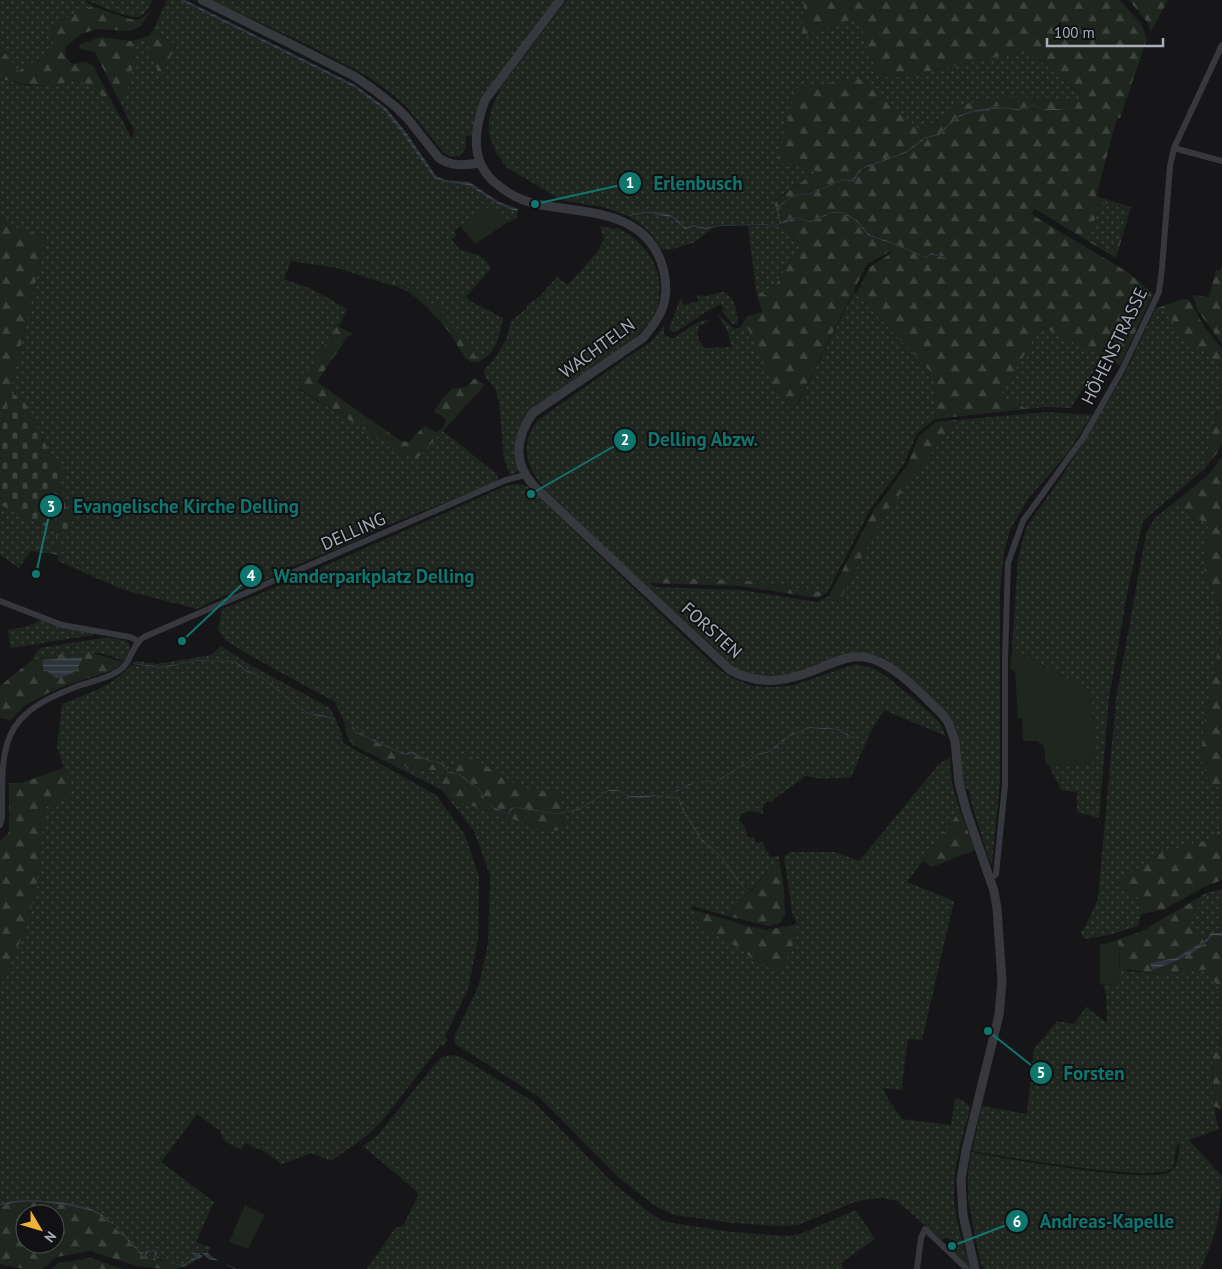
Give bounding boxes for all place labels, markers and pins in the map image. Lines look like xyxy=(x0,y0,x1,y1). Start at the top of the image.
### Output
callout: Erlenbusch xyxy=(618,166,752,200)
callout: Delling Abzw. xyxy=(612,423,768,457)
callout: Evangelische Kirche Delling xyxy=(38,489,309,523)
callout: Wanderparkplatz Delling xyxy=(238,559,485,593)
callout: Forsten xyxy=(1028,1056,1134,1090)
callout: Andreas-Kapelle xyxy=(1005,1204,1184,1238)

